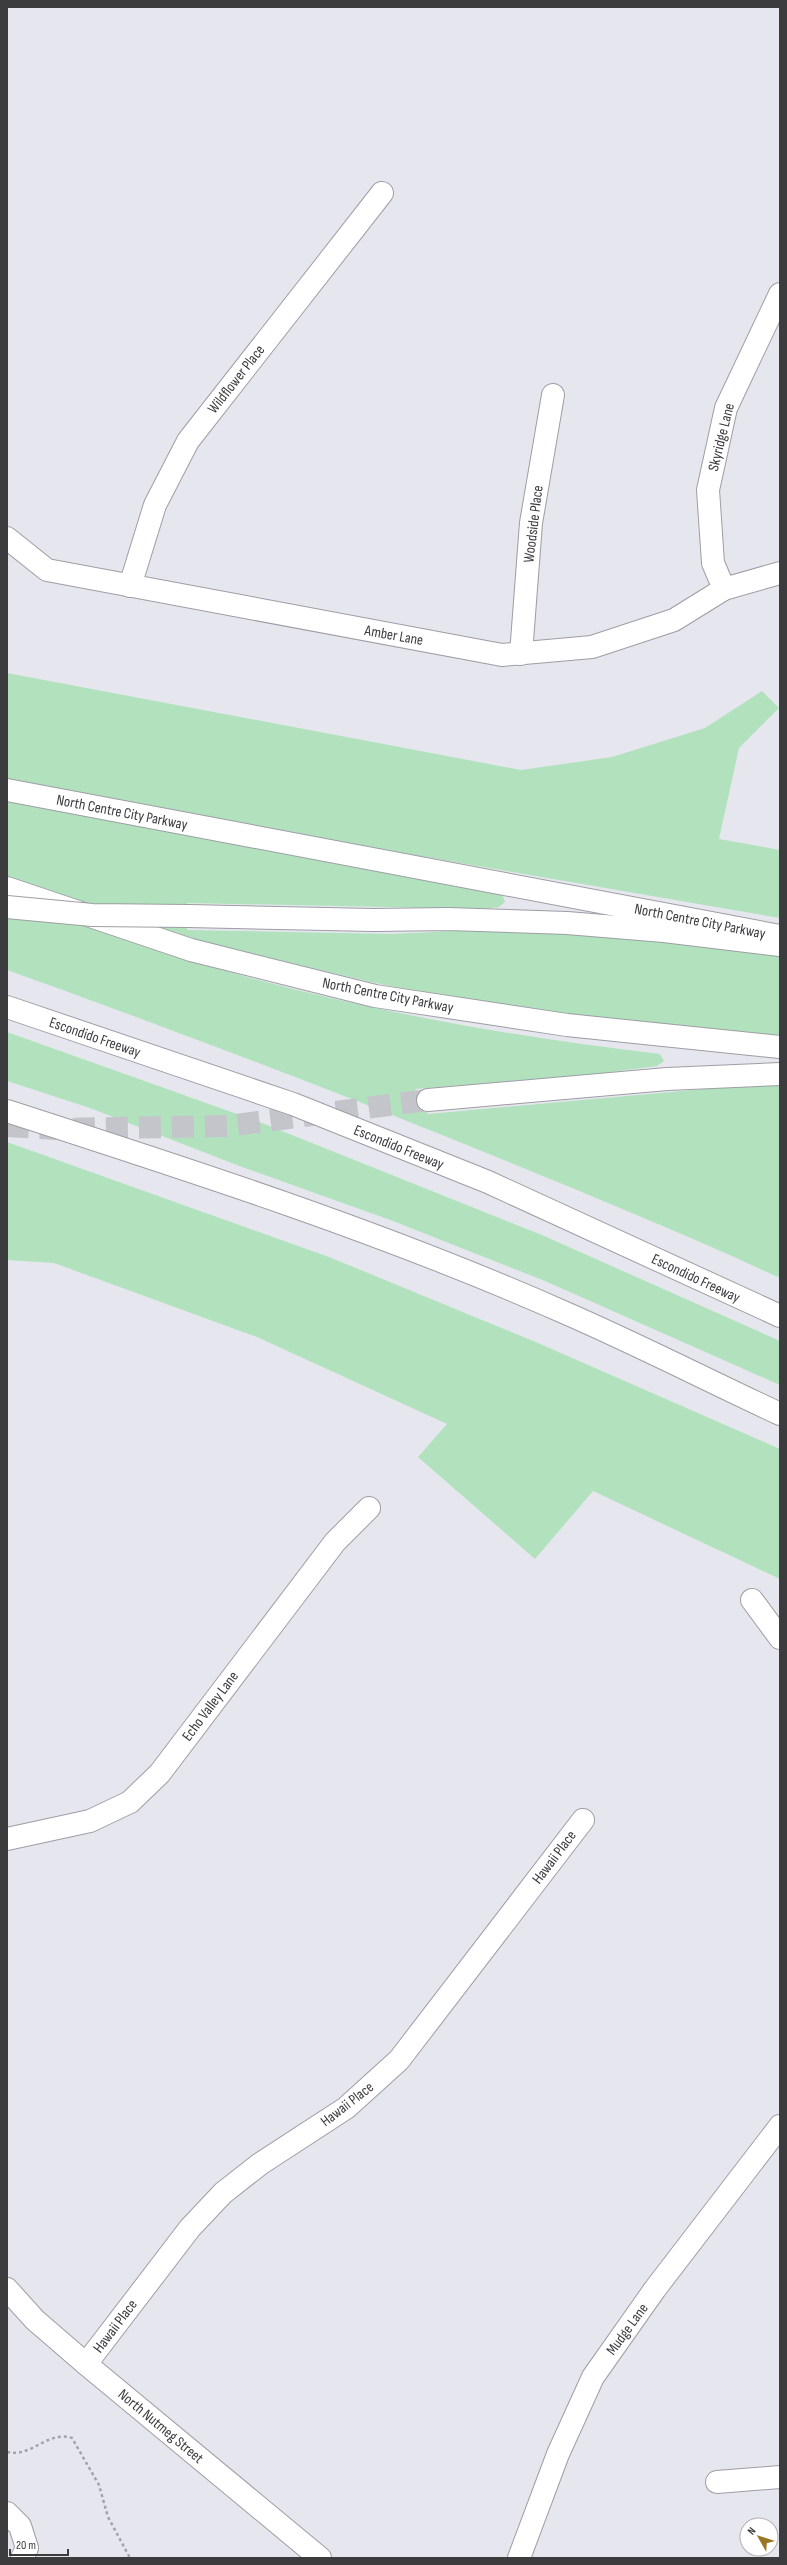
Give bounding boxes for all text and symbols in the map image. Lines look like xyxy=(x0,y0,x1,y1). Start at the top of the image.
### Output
street label: Wildflower Place xyxy=(204,341,269,418)
street label: Skyridge Lane xyxy=(704,401,739,473)
street label: Woodside Place xyxy=(519,484,548,564)
street label: Amber Lane xyxy=(362,621,425,650)
street label: North Centre City Parkway xyxy=(55,790,189,835)
street label: North Centre City Parkway xyxy=(633,899,767,944)
street label: North Centre City Parkway xyxy=(321,973,455,1018)
street label: Escondido Freeway xyxy=(47,1013,143,1062)
street label: Escondido Freeway xyxy=(351,1121,447,1174)
street label: Escondido Freeway xyxy=(648,1250,743,1307)
street label: Echo Valley Lane xyxy=(178,1668,243,1745)
street label: Hawaii Place xyxy=(528,1827,581,1888)
street label: Hawaii Place xyxy=(317,2078,378,2131)
street label: Hawaii Place xyxy=(89,2296,142,2357)
street label: Mudge Lane xyxy=(602,2300,653,2359)
street label: North Nutmeg Street xyxy=(114,2385,208,2468)
north arrow xyxy=(739,2517,779,2557)
text: N xyxy=(745,2525,759,2537)
scale bar xyxy=(10,2531,68,2557)
text: 20 m xyxy=(16,2538,36,2553)

